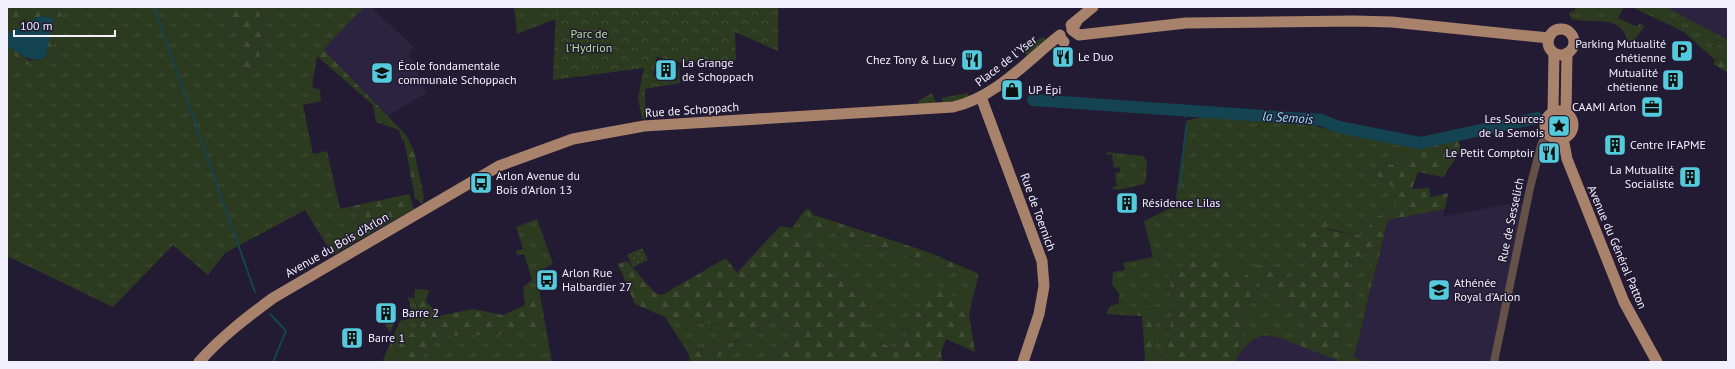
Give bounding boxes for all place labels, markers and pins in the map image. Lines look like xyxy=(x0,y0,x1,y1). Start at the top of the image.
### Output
place label: Parking Mutualité chétienne xyxy=(1575,36,1666,65)
parking icon: Parking Mutualité chétienne xyxy=(1669,38,1695,64)
restaurant icon: Le Duo xyxy=(1050,44,1076,70)
restaurant icon: Chez Tony & Lucy xyxy=(959,47,985,73)
place label: Le Duo xyxy=(1078,49,1114,64)
place label: Chez Tony & Lucy xyxy=(866,52,956,67)
place label: La Grange de Schoppach xyxy=(682,55,753,84)
building icon: La Grange de Schoppach xyxy=(653,57,679,83)
place label: École fondamentale communale Schoppach xyxy=(398,58,517,87)
school or university icon: École fondamentale communale Schoppach xyxy=(369,60,395,86)
place label: Mutualité chétienne xyxy=(1607,65,1658,94)
building icon: Mutualité chétienne xyxy=(1660,67,1686,93)
shop icon: UP Épi xyxy=(999,77,1025,103)
place label: UP Épi xyxy=(1028,82,1061,97)
office icon: CAAMI Arlon xyxy=(1639,94,1665,120)
place label: CAAMI Arlon xyxy=(1572,99,1636,114)
place label: Les Sources de la Semois xyxy=(1479,111,1544,140)
place icon: Les Sources de la Semois xyxy=(1546,113,1572,139)
building icon: Centre IFAPME xyxy=(1602,132,1628,158)
place label: Centre IFAPME xyxy=(1630,137,1706,152)
restaurant icon: Le Petit Comptoir xyxy=(1536,140,1562,166)
place label: Le Petit Comptoir xyxy=(1446,145,1534,160)
place label: La Mutualité Socialiste xyxy=(1610,162,1674,191)
building icon: La Mutualité Socialiste xyxy=(1677,164,1703,190)
place label: Arlon Avenue du Bois d'Arlon 13 xyxy=(496,168,580,197)
bus stop icon: Arlon Avenue du Bois d'Arlon 13 xyxy=(468,170,494,196)
building icon: Résidence Lilas xyxy=(1114,190,1140,216)
place label: Résidence Lilas xyxy=(1142,195,1220,210)
place label: Arlon Rue Halbardier 27 xyxy=(562,265,632,294)
bus stop icon: Arlon Rue Halbardier 27 xyxy=(534,267,560,293)
place label: Athénée Royal d'Arlon xyxy=(1454,275,1520,304)
school or university icon: Athénée Royal d'Arlon xyxy=(1426,277,1452,303)
building icon: Barre 2 xyxy=(373,300,399,326)
place label: Barre 2 xyxy=(402,305,439,320)
building icon: Barre 1 xyxy=(339,325,365,351)
place label: Barre 1 xyxy=(368,330,405,345)

